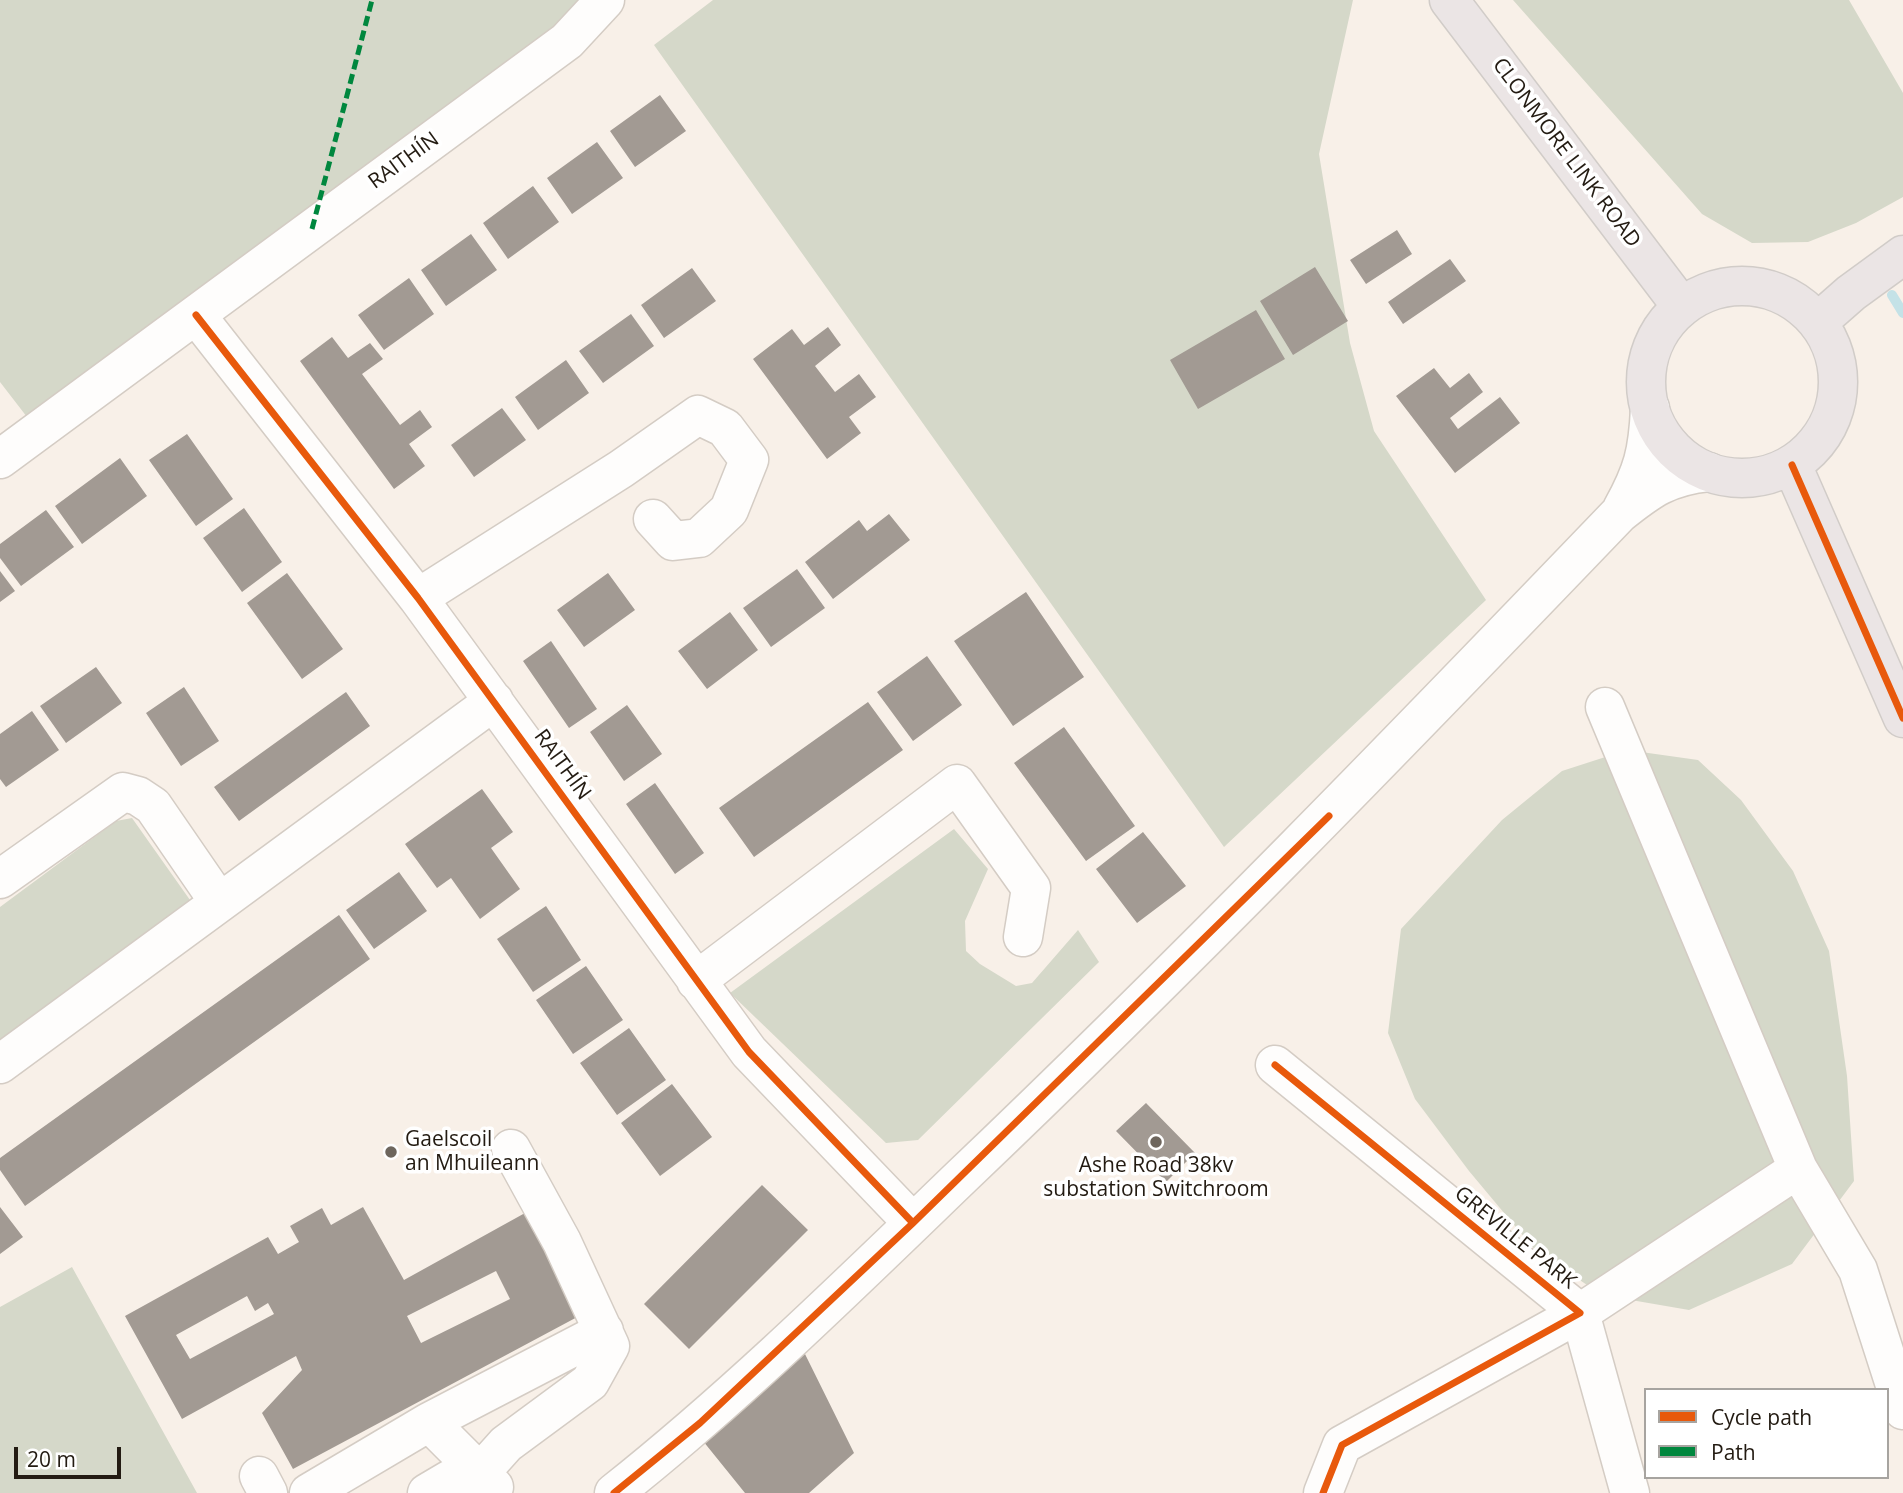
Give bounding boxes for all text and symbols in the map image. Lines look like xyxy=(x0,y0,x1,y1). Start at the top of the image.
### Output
street label: CLONMORE LINK ROAD xyxy=(1487,53,1645,253)
street label: RAITHÍN xyxy=(364,127,444,195)
street label: RAITHÍN xyxy=(528,725,596,805)
place label: Gaelscoil an Mhuileann xyxy=(405,1127,539,1177)
marker: Ashe Road 38kv substation Switchroom xyxy=(1148,1134,1164,1150)
marker: Gaelscoil an Mhuileann xyxy=(383,1144,399,1160)
place label: Ashe Road 38kv substation Switchroom xyxy=(1043,1153,1269,1203)
street label: GREVILLE PARK xyxy=(1449,1181,1581,1295)
legend xyxy=(1644,1388,1889,1479)
text: Cycle path xyxy=(1711,1403,1812,1431)
scale bar xyxy=(18,1434,124,1478)
text: Path xyxy=(1711,1438,1756,1466)
text: 20 m xyxy=(27,1445,76,1473)

